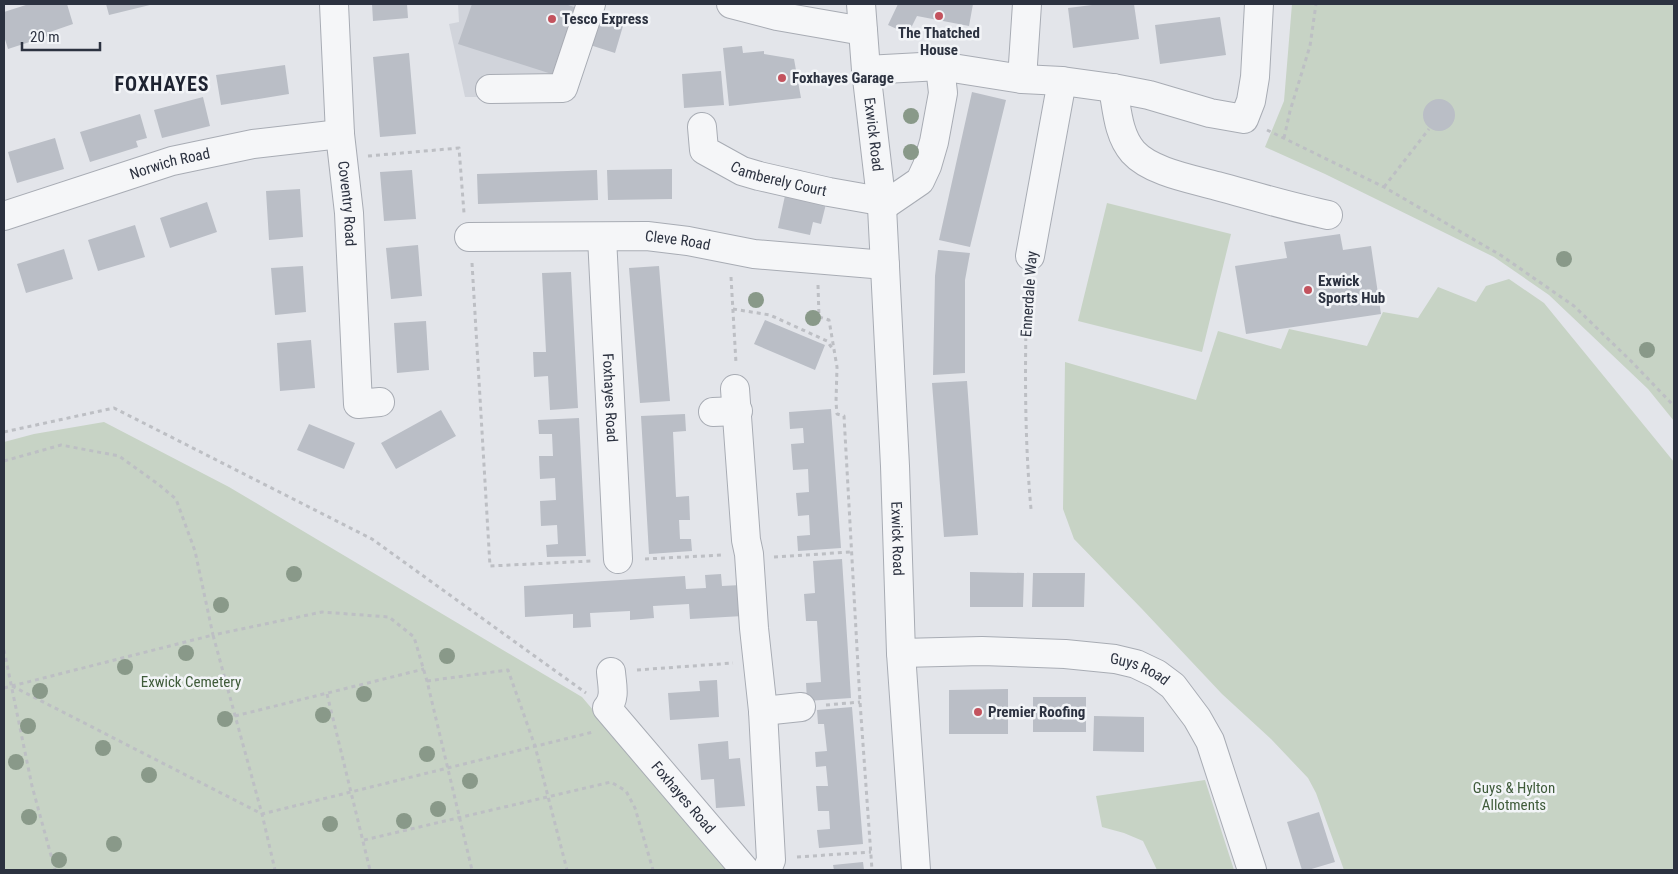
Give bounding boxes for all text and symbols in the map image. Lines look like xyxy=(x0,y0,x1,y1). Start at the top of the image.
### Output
place label: Tesco Express xyxy=(562,10,649,28)
marker: The Thatched House xyxy=(933,10,945,22)
marker: Tesco Express xyxy=(546,13,558,25)
scale bar xyxy=(22,20,100,52)
place label: The Thatched House xyxy=(898,24,980,59)
text: 20 m xyxy=(30,28,60,46)
place label: Foxhayes Garage xyxy=(792,69,894,87)
district label: FOXHAYES xyxy=(115,72,209,96)
marker: Foxhayes Garage xyxy=(776,72,788,84)
street label: Exwick Road xyxy=(860,96,887,172)
street label: Norwich Road xyxy=(127,144,212,183)
street label: Camberely Court xyxy=(727,157,828,200)
street label: Coventry Road xyxy=(334,160,360,247)
street label: Cleve Road xyxy=(644,227,712,254)
street label: Ennerdale Way xyxy=(1017,250,1041,338)
place label: Exwick Sports Hub xyxy=(1318,272,1385,307)
marker: Exwick Sports Hub xyxy=(1302,284,1314,296)
street label: Foxhayes Road xyxy=(599,353,621,443)
street label: Exwick Road xyxy=(887,501,908,576)
street label: Guys Road xyxy=(1109,650,1173,689)
park label: Exwick Cemetery xyxy=(141,673,241,691)
place label: Premier Roofing xyxy=(988,703,1085,721)
marker: Premier Roofing xyxy=(972,706,984,718)
street label: Foxhayes Road xyxy=(648,758,719,837)
park label: Guys & Hylton Allotments xyxy=(1473,779,1555,814)

